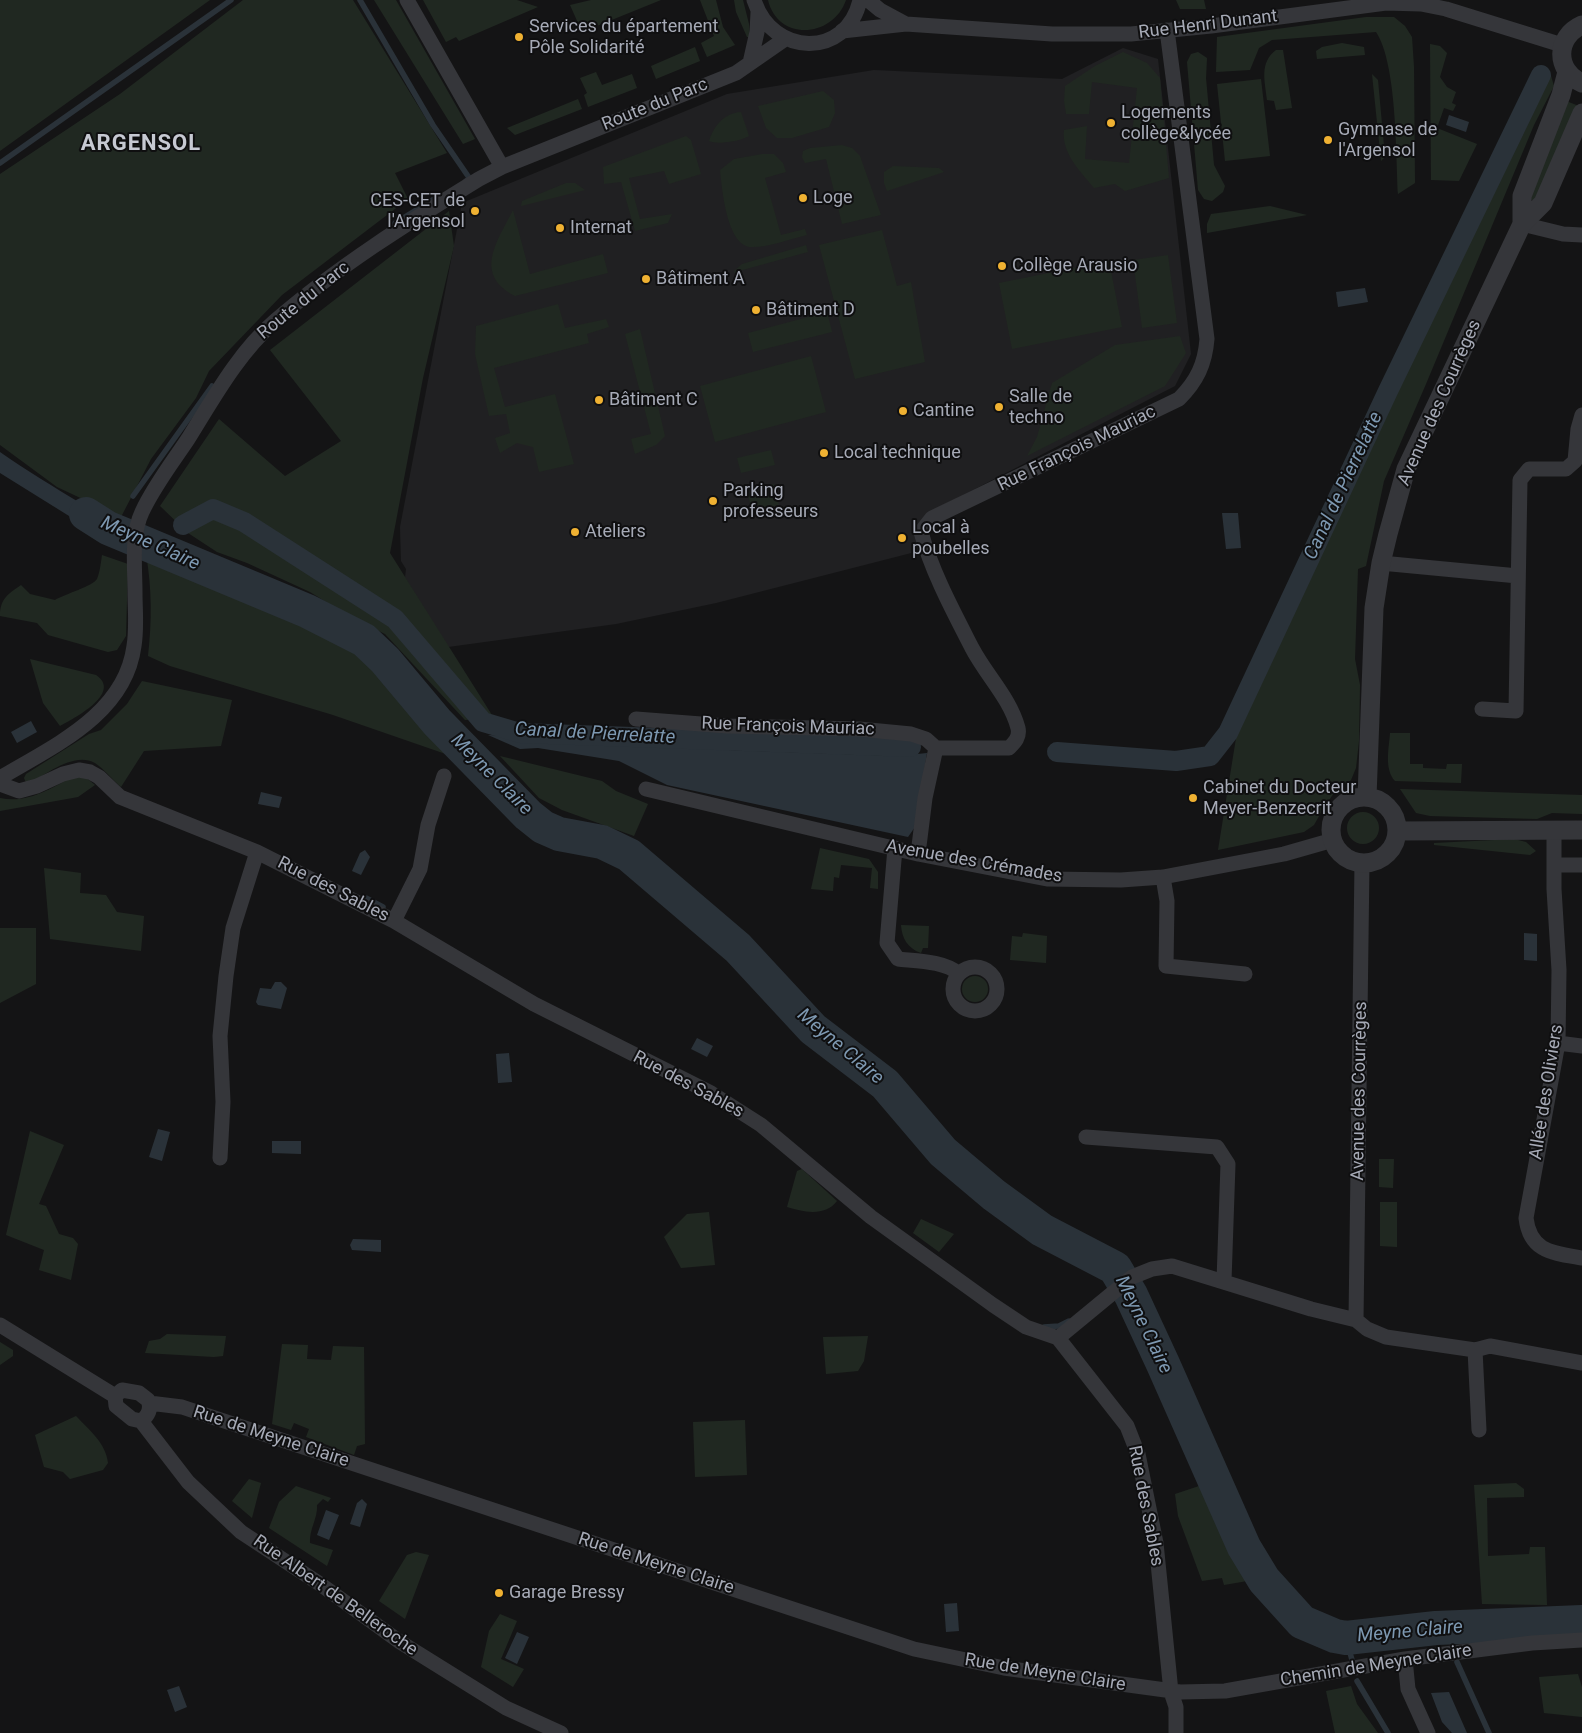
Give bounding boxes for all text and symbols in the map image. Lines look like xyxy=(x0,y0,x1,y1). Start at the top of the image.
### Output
street label: Rue Henri Dunant xyxy=(1137,6,1279,44)
place label: Services du épartement Pôle Solidarité xyxy=(529,16,718,58)
marker: Services du épartement Pôle Solidarité xyxy=(513,31,525,43)
street label: Route du Parc xyxy=(599,74,711,136)
place label: Logements collège&lycée xyxy=(1121,102,1231,144)
marker: Logements collège&lycée xyxy=(1105,117,1117,129)
place label: Gymnase de l'Argensol xyxy=(1338,119,1437,162)
district label: ARGENSOL xyxy=(80,131,202,157)
marker: Gymnase de l'Argensol xyxy=(1322,134,1334,146)
place label: Loge xyxy=(813,187,853,209)
place label: CES-CET de l'Argensol xyxy=(370,190,465,232)
marker: Loge xyxy=(797,192,809,204)
marker: CES-CET de l'Argensol xyxy=(469,205,481,217)
place label: Internat xyxy=(570,217,632,239)
marker: Internat xyxy=(554,222,566,234)
place label: Collège Arausio xyxy=(1012,255,1138,277)
street label: Route du Parc xyxy=(254,257,354,345)
marker: Collège Arausio xyxy=(996,260,1008,272)
place label: Bâtiment A xyxy=(656,268,745,290)
marker: Bâtiment A xyxy=(640,273,652,285)
place label: Bâtiment D xyxy=(766,299,855,321)
marker: Bâtiment D xyxy=(750,304,762,316)
street label: Avenue des Courrèges xyxy=(1394,317,1486,489)
place label: Salle de techno xyxy=(1009,386,1072,428)
place label: Bâtiment C xyxy=(609,389,698,411)
marker: Bâtiment C xyxy=(593,394,605,406)
place label: Cantine xyxy=(913,400,974,422)
marker: Salle de techno xyxy=(993,401,1005,413)
street label: Rue François Mauriac xyxy=(994,401,1160,497)
marker: Cantine xyxy=(897,405,909,417)
water label: Canal de Pierrelatte xyxy=(1300,408,1388,564)
place label: Local technique xyxy=(834,442,961,464)
marker: Local technique xyxy=(818,447,830,459)
place label: Parking professeurs xyxy=(723,480,818,522)
marker: Parking professeurs xyxy=(707,495,719,507)
water label: Meyne Claire xyxy=(97,512,203,576)
place label: Local à poubelles xyxy=(912,517,990,560)
place label: Ateliers xyxy=(585,521,646,543)
marker: Ateliers xyxy=(569,526,581,538)
marker: Local à poubelles xyxy=(896,532,908,544)
street label: Rue François Mauriac xyxy=(701,713,875,741)
water label: Canal de Pierrelatte xyxy=(514,718,676,750)
water label: Meyne Claire xyxy=(446,730,536,820)
place label: Cabinet du Docteur Meyer-Benzecrit xyxy=(1203,777,1356,820)
marker: Cabinet du Docteur Meyer-Benzecrit xyxy=(1187,792,1199,804)
street label: Avenue des Crémades xyxy=(884,836,1064,888)
street label: Rue des Sables xyxy=(274,853,392,927)
street label: Avenue des Courrèges xyxy=(1348,1001,1372,1181)
water label: Meyne Claire xyxy=(792,1004,888,1090)
street label: Allée des Oliviers xyxy=(1526,1023,1568,1161)
street label: Rue des Sables xyxy=(629,1047,747,1123)
water label: Meyne Claire xyxy=(1110,1272,1176,1378)
street label: Rue de Meyne Claire xyxy=(190,1402,352,1472)
street label: Rue des Sables xyxy=(1123,1444,1167,1568)
street label: Rue de Meyne Claire xyxy=(575,1529,737,1599)
street label: Rue Albert de Belleroche xyxy=(249,1531,421,1661)
place label: Garage Bressy xyxy=(509,1582,624,1604)
marker: Garage Bressy xyxy=(493,1587,505,1599)
water label: Meyne Claire xyxy=(1356,1616,1464,1648)
street label: Chemin de Meyne Claire xyxy=(1279,1640,1473,1692)
street label: Rue de Meyne Claire xyxy=(963,1650,1127,1696)

